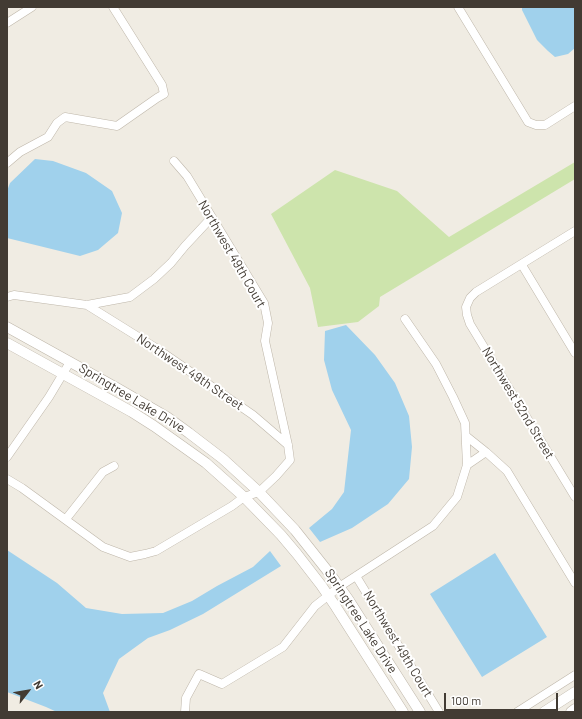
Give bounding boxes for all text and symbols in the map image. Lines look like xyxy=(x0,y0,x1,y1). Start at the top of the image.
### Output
street label: Northwest 49th Court xyxy=(195,197,269,311)
street label: Northwest 49th Street xyxy=(134,330,246,414)
street label: Northwest 52nd Street xyxy=(478,344,558,462)
street label: Springtree Lake Drive xyxy=(76,360,188,436)
street label: Springtree Lake Drive xyxy=(321,566,401,676)
street label: Northwest 49th Court xyxy=(360,588,436,700)
north arrow xyxy=(8,671,48,711)
text: N xyxy=(31,678,46,691)
scale bar xyxy=(446,685,560,711)
text: 100 m xyxy=(451,693,481,707)

